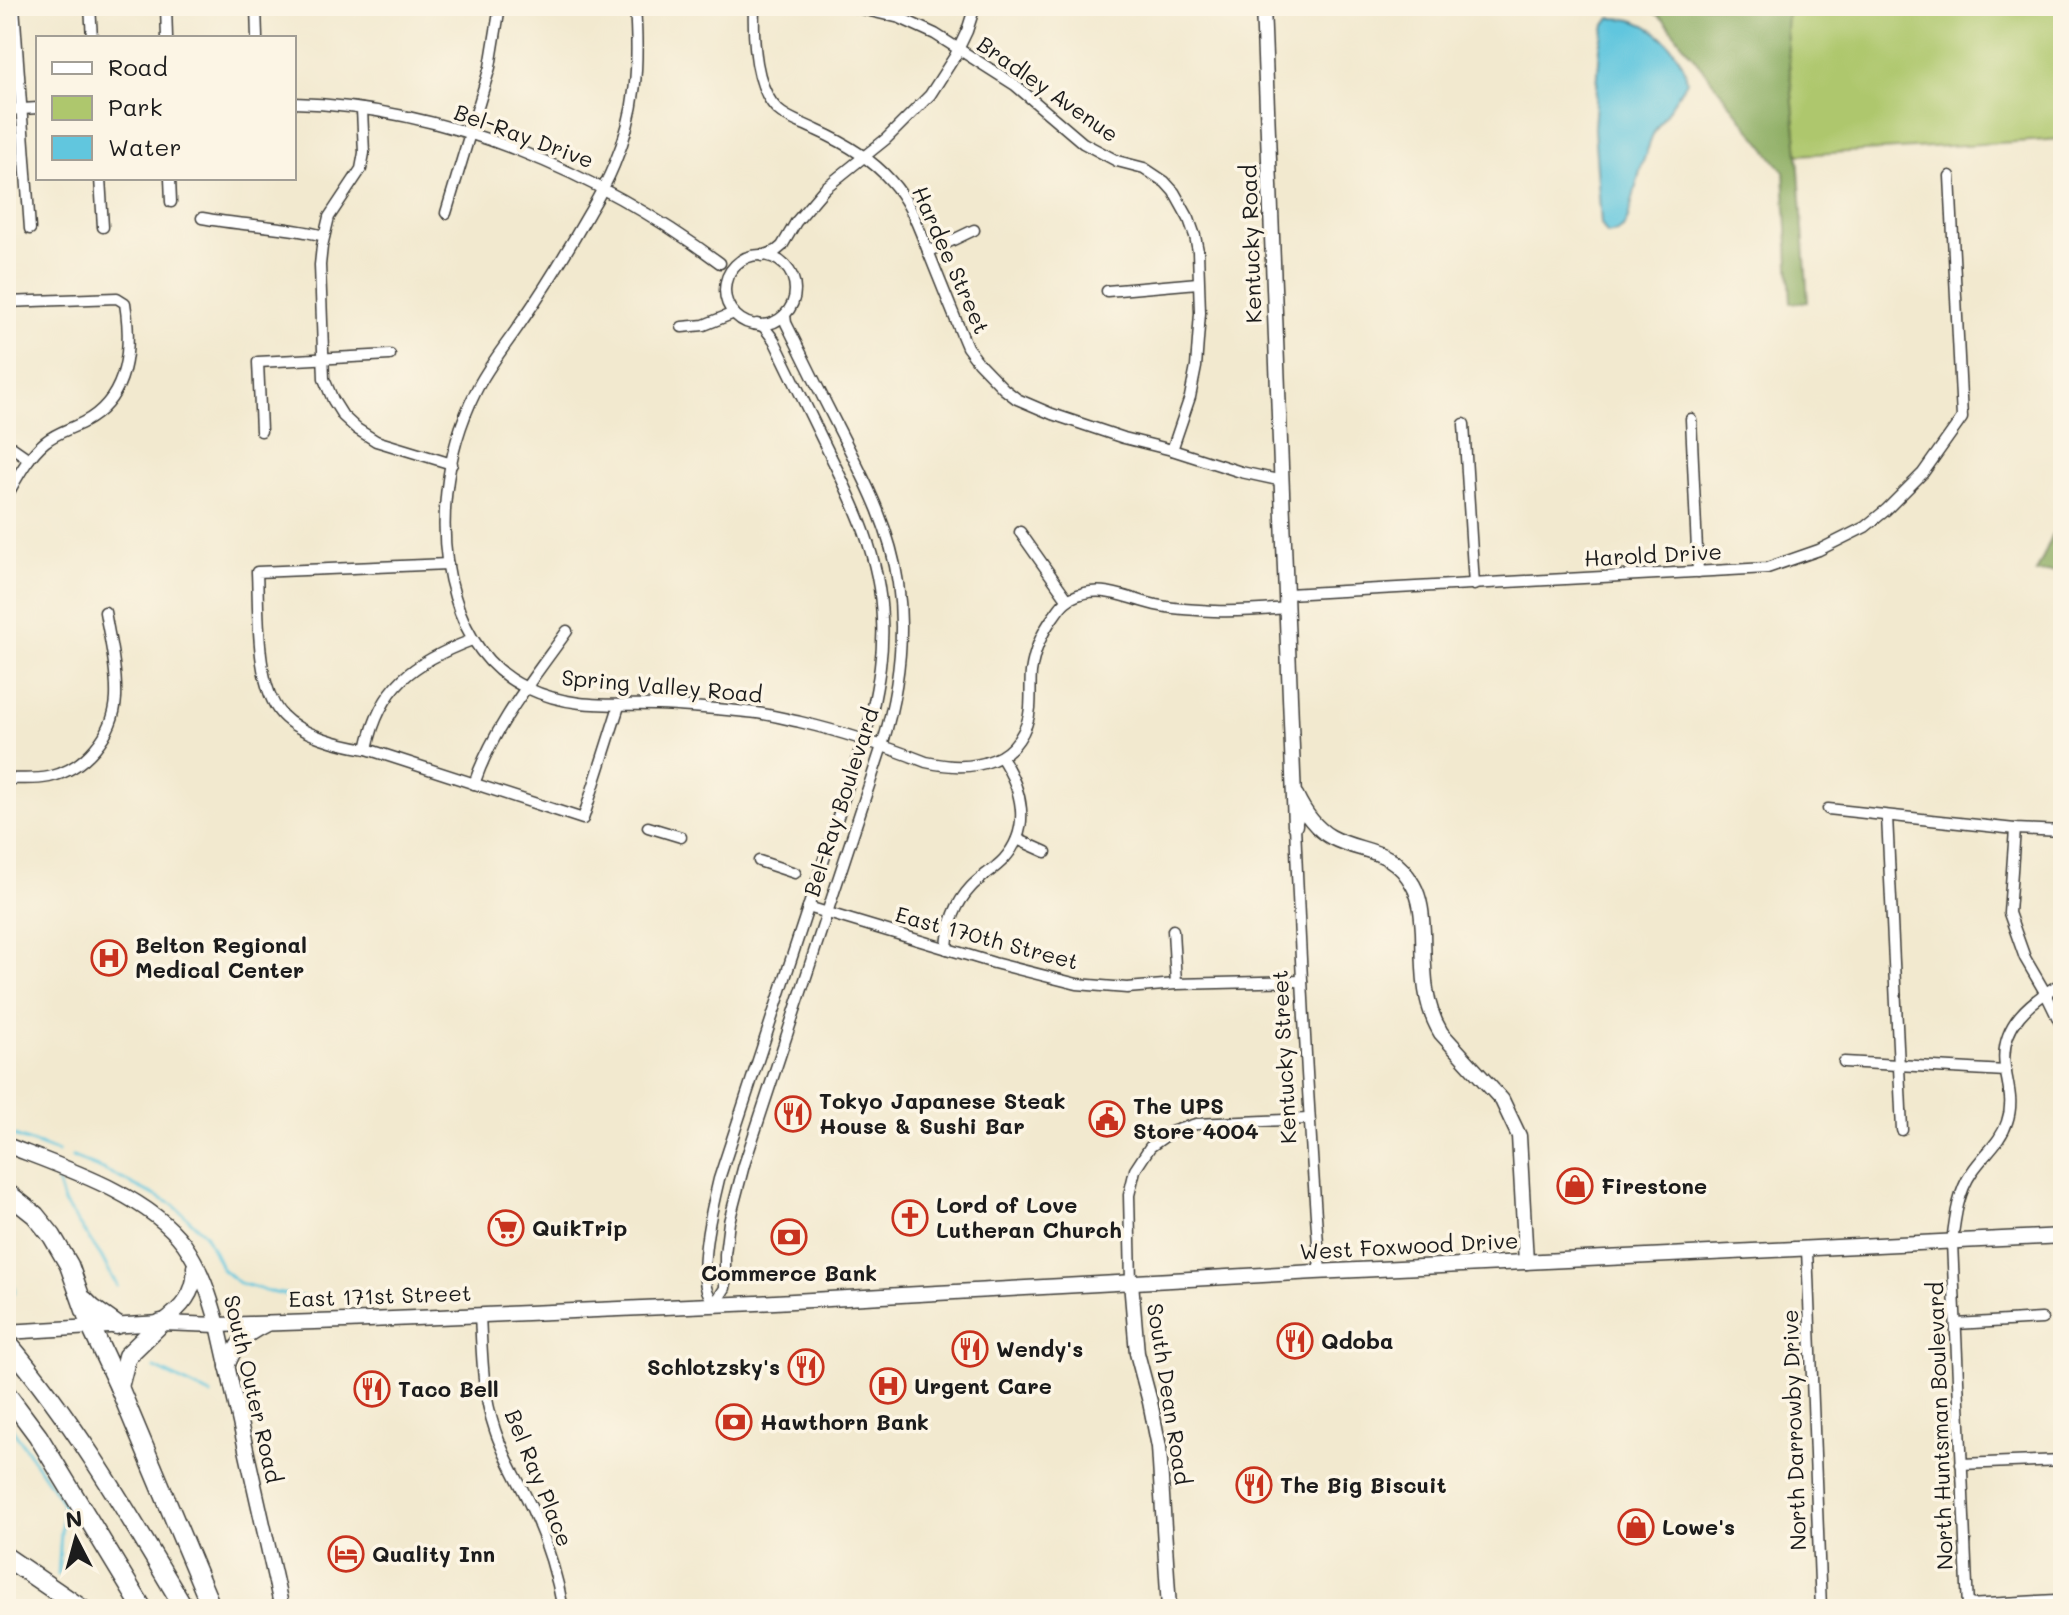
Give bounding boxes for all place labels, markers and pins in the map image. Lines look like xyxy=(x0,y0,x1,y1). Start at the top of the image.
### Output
place label: Belton Regional Medical Center xyxy=(135,930,307,984)
hospital icon: Belton Regional Medical Center xyxy=(90,939,128,977)
place label: Tokyo Japanese Steak House & Sushi Bar xyxy=(819,1086,1066,1140)
place label: The UPS Store 4004 xyxy=(1133,1091,1259,1145)
restaurant icon: Tokyo Japanese Steak House & Sushi Bar xyxy=(774,1095,812,1133)
public building icon: The UPS Store 4004 xyxy=(1088,1100,1126,1138)
shop icon: Firestone xyxy=(1556,1167,1594,1205)
place label: Firestone xyxy=(1601,1171,1707,1200)
place label: Lord of Love Lutheran Church xyxy=(936,1190,1122,1244)
church icon: Lord of Love Lutheran Church xyxy=(891,1199,929,1237)
supermarket icon: QuikTrip xyxy=(487,1209,525,1247)
place label: QuikTrip xyxy=(532,1213,627,1242)
bank icon: Commerce Bank xyxy=(770,1218,808,1256)
place label: Commerce Bank xyxy=(701,1258,877,1287)
restaurant icon: Qdoba xyxy=(1276,1322,1314,1360)
place label: Qdoba xyxy=(1321,1326,1393,1355)
restaurant icon: Wendy's xyxy=(951,1330,989,1368)
place label: Wendy's xyxy=(996,1334,1083,1363)
restaurant icon: Schlotzsky's xyxy=(787,1348,825,1386)
place label: Schlotzsky's xyxy=(647,1352,780,1381)
hospital icon: Urgent Care xyxy=(869,1367,907,1405)
restaurant icon: Taco Bell xyxy=(353,1370,391,1408)
place label: Urgent Care xyxy=(914,1371,1052,1400)
place label: Taco Bell xyxy=(398,1374,499,1403)
bank icon: Hawthorn Bank xyxy=(715,1403,753,1441)
place label: Hawthorn Bank xyxy=(760,1407,929,1436)
restaurant icon: The Big Biscuit xyxy=(1235,1466,1273,1504)
place label: The Big Biscuit xyxy=(1280,1470,1447,1499)
shop icon: Lowe's xyxy=(1617,1508,1655,1546)
place label: Lowe's xyxy=(1662,1512,1735,1541)
hotel icon: Quality Inn xyxy=(327,1535,365,1573)
place label: Quality Inn xyxy=(372,1539,495,1568)

